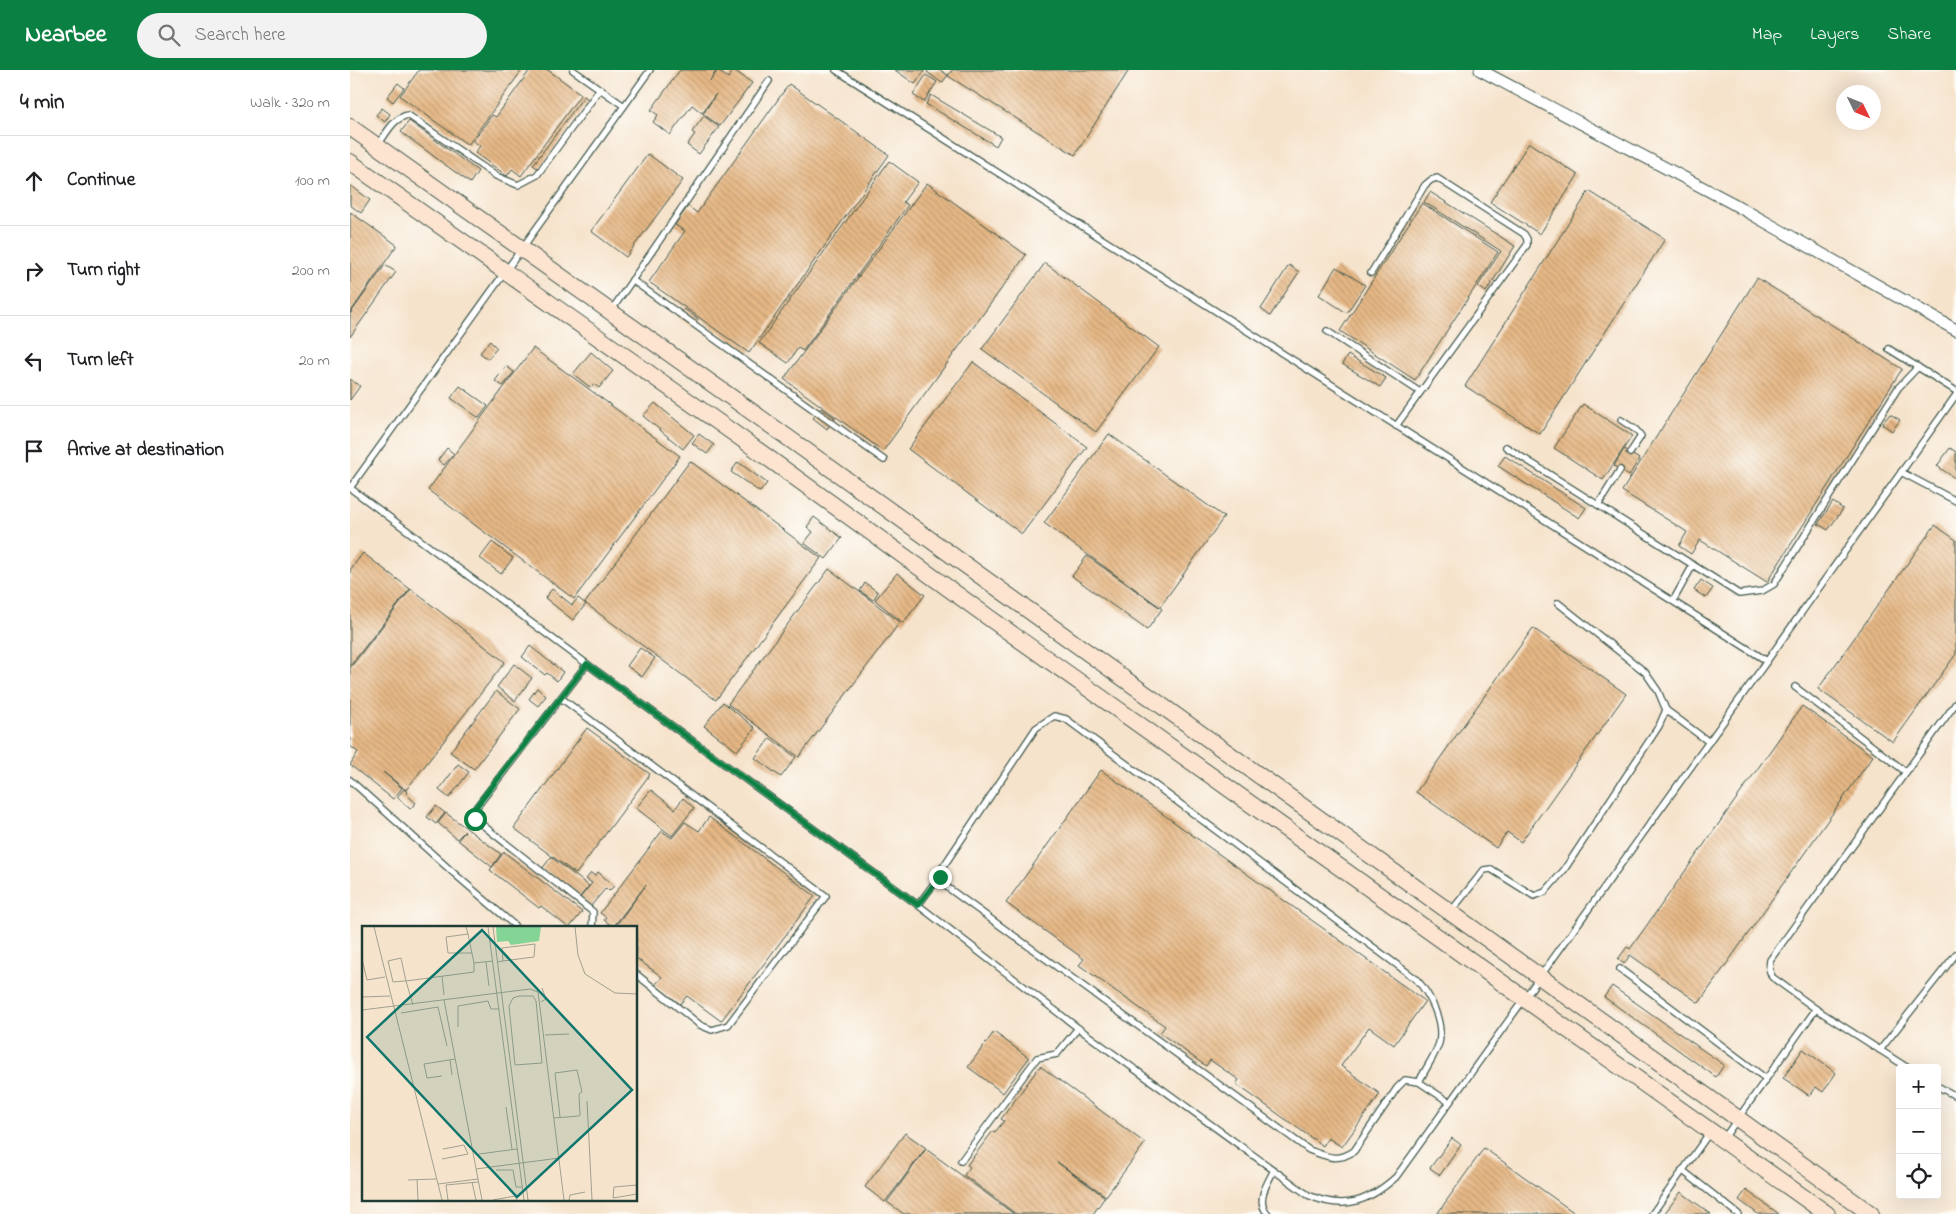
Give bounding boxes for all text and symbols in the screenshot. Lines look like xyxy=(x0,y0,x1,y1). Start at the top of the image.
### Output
search box xyxy=(137,13,487,58)
text: Nearbee xyxy=(25,18,107,53)
icon: search xyxy=(155,21,183,49)
text: Search here xyxy=(195,22,286,49)
text: Map xyxy=(1752,22,1782,48)
text: Layers xyxy=(1810,22,1860,48)
text: Share xyxy=(1888,22,1931,48)
north arrow xyxy=(1836,85,1881,130)
text: 4 min xyxy=(20,88,64,118)
text: Walk · 320 m xyxy=(250,91,330,115)
icon: ahead xyxy=(20,167,48,195)
text: Continue xyxy=(67,167,135,194)
text: 100 m xyxy=(295,169,330,193)
icon: right xyxy=(20,257,48,285)
text: Turn right xyxy=(67,257,140,284)
text: 200 m xyxy=(292,259,330,283)
icon: left xyxy=(20,347,48,375)
text: Turn left xyxy=(67,347,134,374)
text: 20 m xyxy=(299,349,330,373)
icon: arrive xyxy=(20,437,48,465)
text: Arrive at destination xyxy=(67,437,224,464)
route start xyxy=(464,808,487,831)
route end xyxy=(929,866,952,889)
inset map xyxy=(362,926,638,1202)
map controls xyxy=(1896,1064,1941,1199)
button: + xyxy=(1896,1064,1941,1109)
button: − xyxy=(1896,1109,1941,1154)
button: locate xyxy=(1896,1154,1941,1199)

